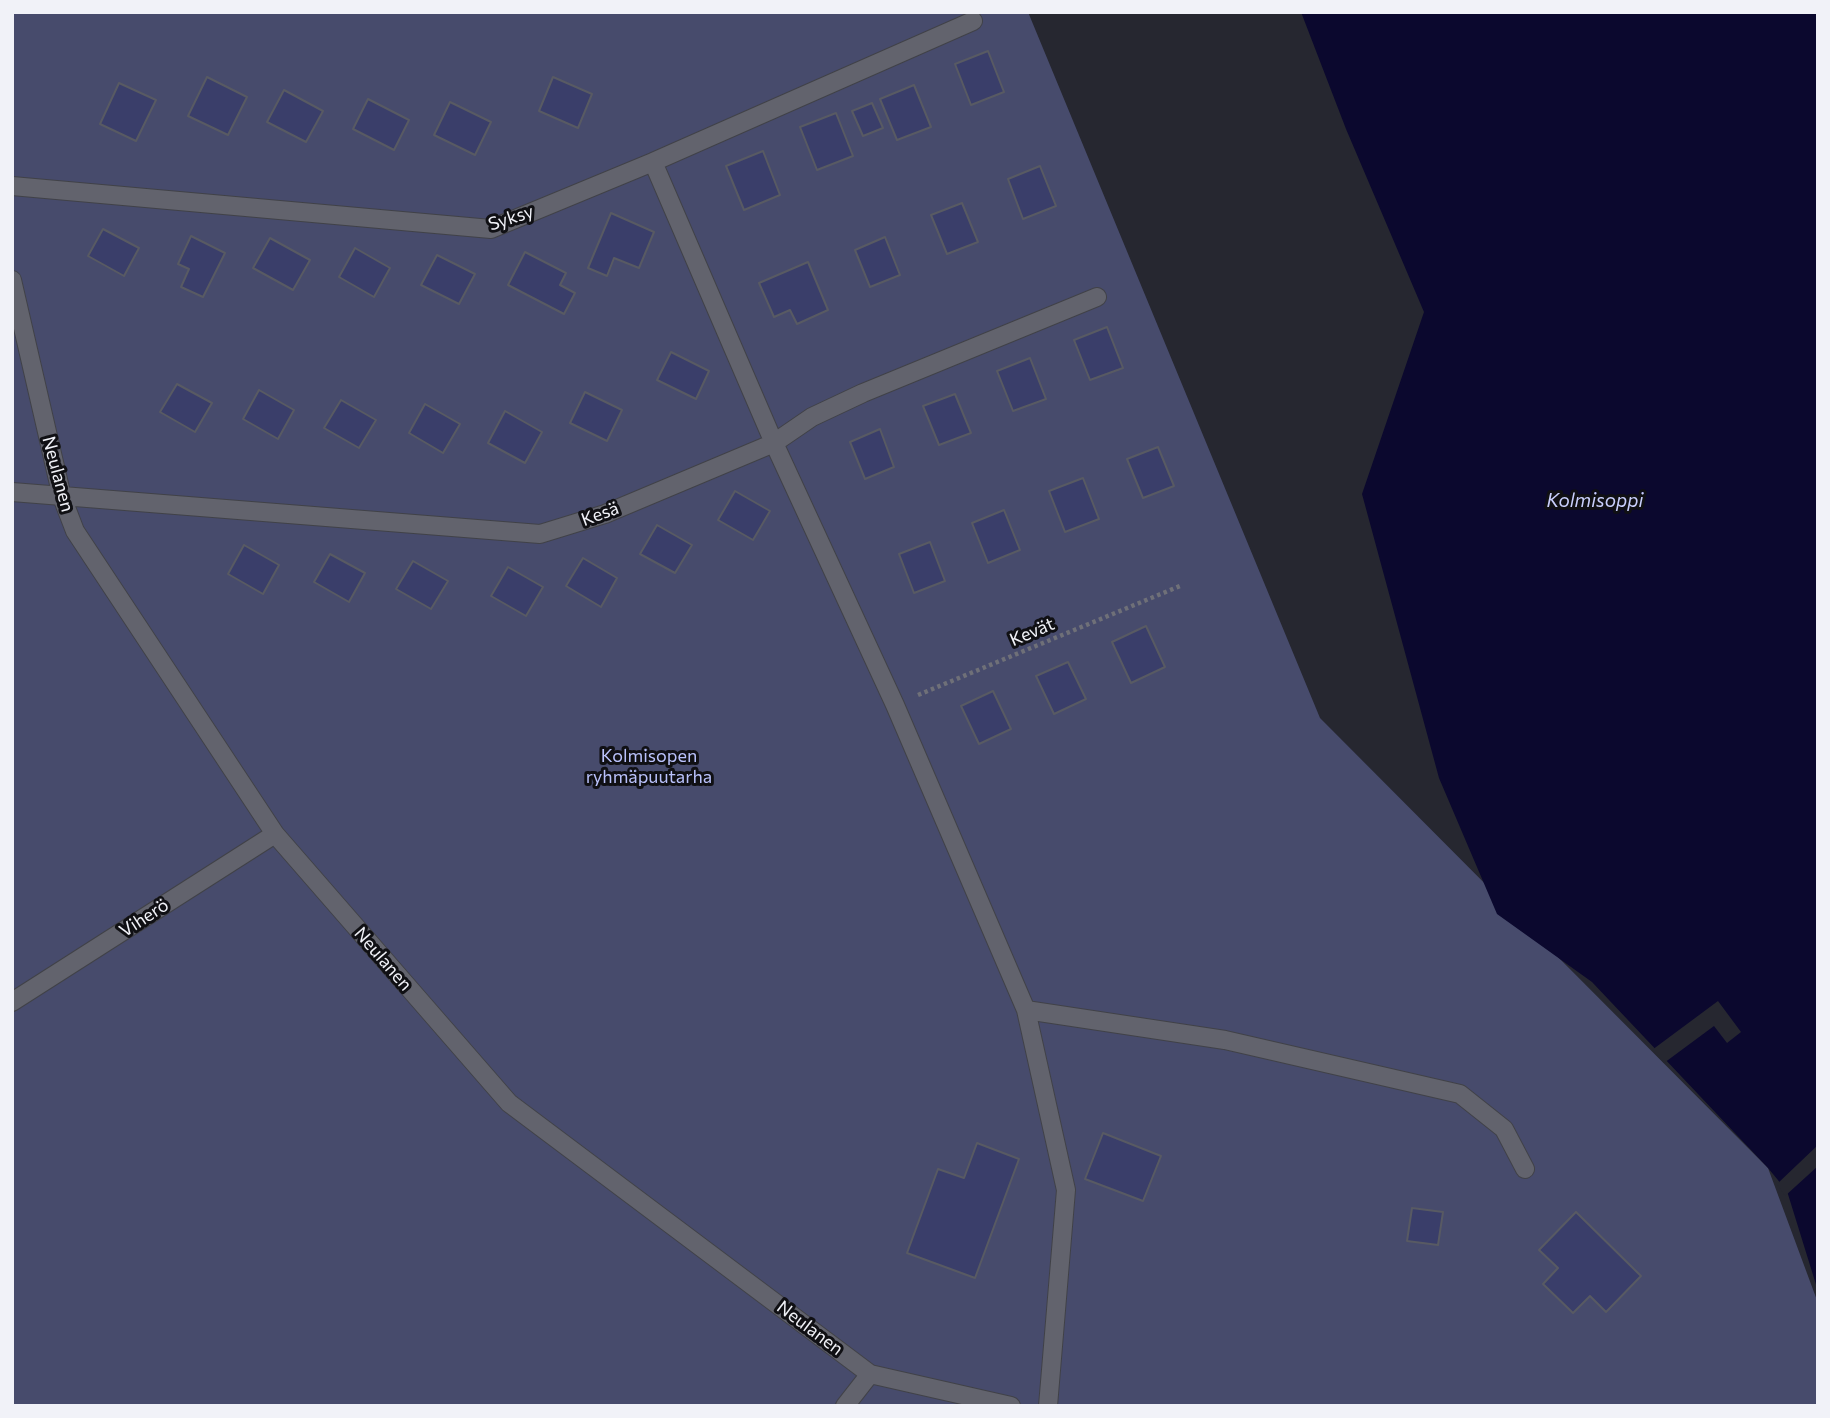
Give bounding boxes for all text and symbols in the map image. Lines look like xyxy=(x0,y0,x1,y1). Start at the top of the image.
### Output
street label: Syksy xyxy=(486,201,536,235)
street label: Neulanen xyxy=(38,434,78,514)
water label: Kolmisoppi xyxy=(1547,490,1643,512)
street label: Kesä xyxy=(578,497,622,531)
street label: Kevät xyxy=(1006,613,1058,651)
park label: Kolmisopen ryhmäpuutarha xyxy=(586,745,712,788)
street label: Viherö xyxy=(115,894,173,942)
street label: Neulanen xyxy=(350,923,416,995)
street label: Neulanen xyxy=(773,1296,847,1360)

